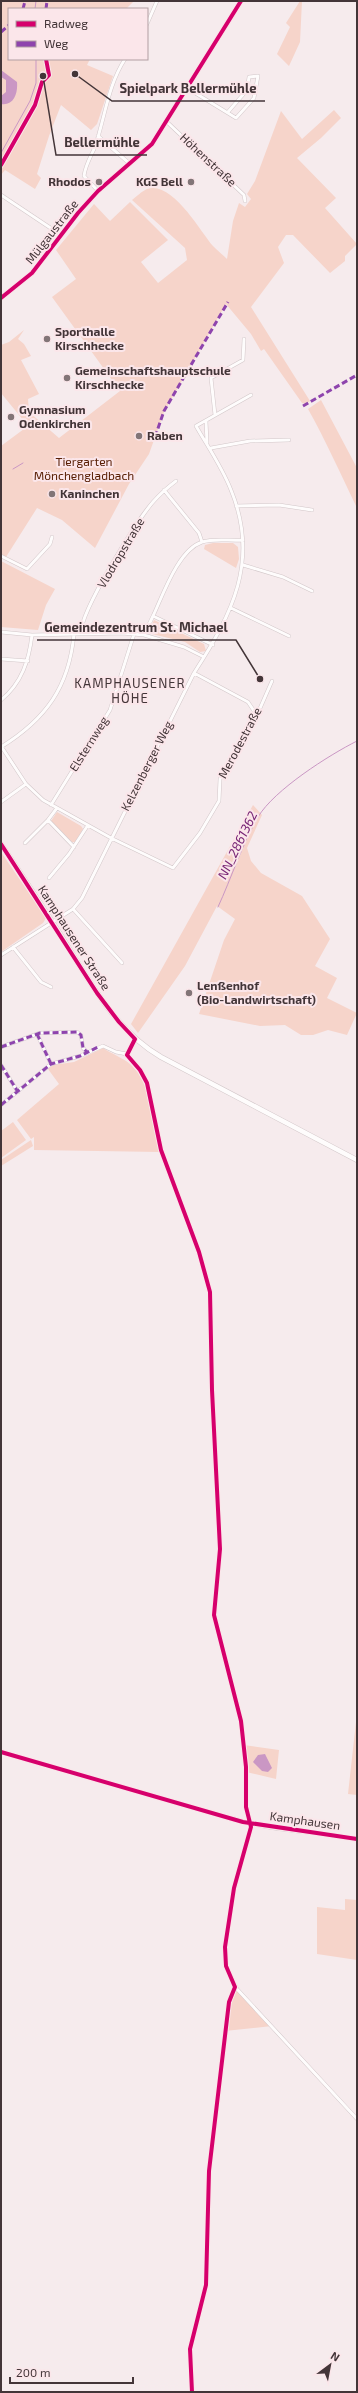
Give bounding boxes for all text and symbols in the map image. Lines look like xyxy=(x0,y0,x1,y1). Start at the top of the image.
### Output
legend xyxy=(8,8,148,60)
text: Radweg xyxy=(44,16,88,30)
text: Weg xyxy=(44,36,69,50)
callout: Spielpark Bellermühle xyxy=(112,76,265,101)
text: Spielpark Bellermühle xyxy=(119,80,257,96)
callout: Bellermühle xyxy=(56,130,147,155)
street label: Höhenstraße xyxy=(178,130,240,189)
text: Bellermühle xyxy=(64,134,140,150)
place label: Rhodos xyxy=(48,174,91,188)
place label: KGS Bell xyxy=(136,174,183,188)
marker: Rhodos xyxy=(94,177,104,187)
marker: KGS Bell xyxy=(186,177,196,187)
street label: Mülgaustraße xyxy=(22,196,81,266)
place label: Sporthalle Kirschhecke xyxy=(55,324,124,352)
marker: Sporthalle Kirschhecke xyxy=(42,334,52,344)
place label: Gemeinschaftshauptschule Kirschhecke xyxy=(75,363,231,391)
marker: Gemeinschaftshauptschule Kirschhecke xyxy=(62,373,72,383)
place label: Gymnasium Odenkirchen xyxy=(19,402,91,430)
marker: Gymnasium Odenkirchen xyxy=(6,412,16,422)
place label: Raben xyxy=(147,428,183,442)
marker: Raben xyxy=(134,431,144,441)
park label: Tiergarten Mönchengladbach xyxy=(34,454,134,482)
place label: Kaninchen xyxy=(60,486,120,500)
marker: Kaninchen xyxy=(47,489,57,499)
street label: Vlodropstraße xyxy=(94,515,147,590)
callout: Gemeindezentrum St. Michael xyxy=(37,615,236,640)
text: Gemeindezentrum St. Michael xyxy=(44,619,229,635)
district label: KAMPHAUSENER HÖHE xyxy=(74,675,186,706)
street label: Merodestraße xyxy=(215,705,264,780)
street label: Elsternweg xyxy=(66,713,111,774)
street label: Kelzenberger Weg xyxy=(117,718,175,813)
water label: NN_2861362 xyxy=(214,809,260,881)
street label: Kamphausener Straße xyxy=(36,883,114,992)
place label: Lenßenhof (Bio-Landwirtschaft) xyxy=(197,978,316,1006)
marker: Lenßenhof (Bio-Landwirtschaft) xyxy=(184,988,194,998)
street label: Kamphausen xyxy=(269,1808,341,1832)
north arrow xyxy=(310,2345,350,2385)
text: N xyxy=(329,2348,342,2364)
scale bar xyxy=(10,2359,133,2385)
text: 200 m xyxy=(16,2365,50,2379)

